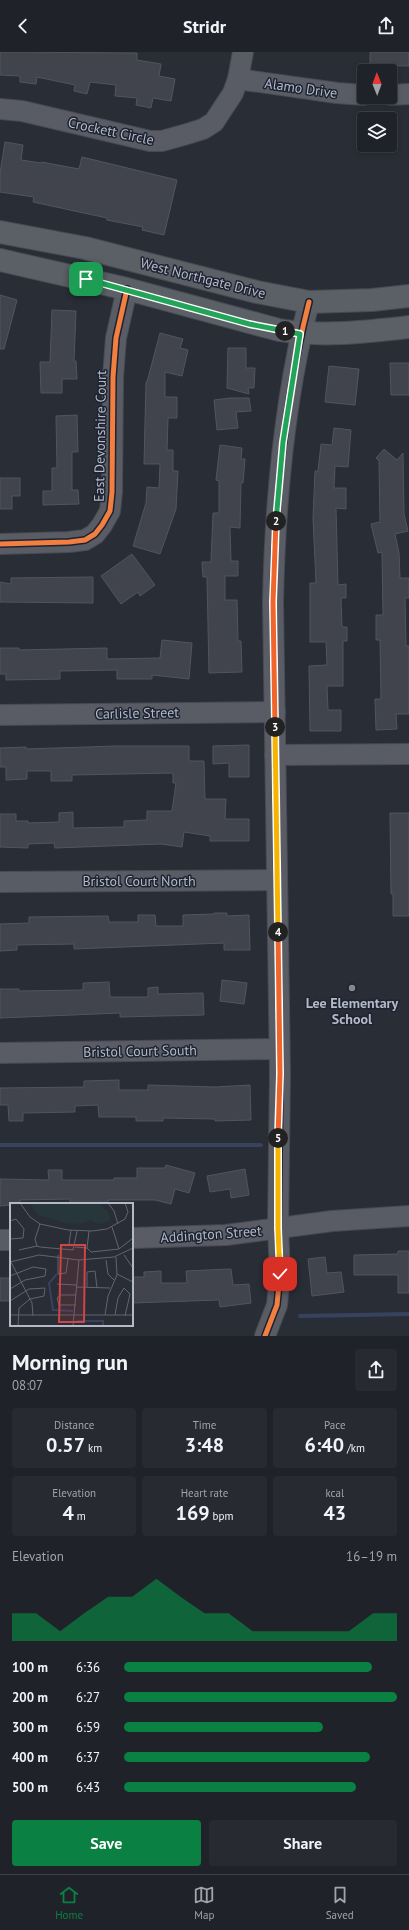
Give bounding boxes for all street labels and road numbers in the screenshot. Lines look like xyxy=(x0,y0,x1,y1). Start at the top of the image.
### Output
street label: Alamo Drive xyxy=(263,74,339,102)
street label: Crockett Circle xyxy=(66,113,156,149)
street label: West Northgate Drive xyxy=(139,254,267,302)
street label: East Devonshire Court xyxy=(90,370,110,502)
street label: Carlisle Street xyxy=(95,703,179,723)
street label: Bristol Court North xyxy=(82,872,196,890)
street label: Bristol Court South xyxy=(83,1041,197,1061)
street label: Addington Street xyxy=(160,1221,262,1247)

